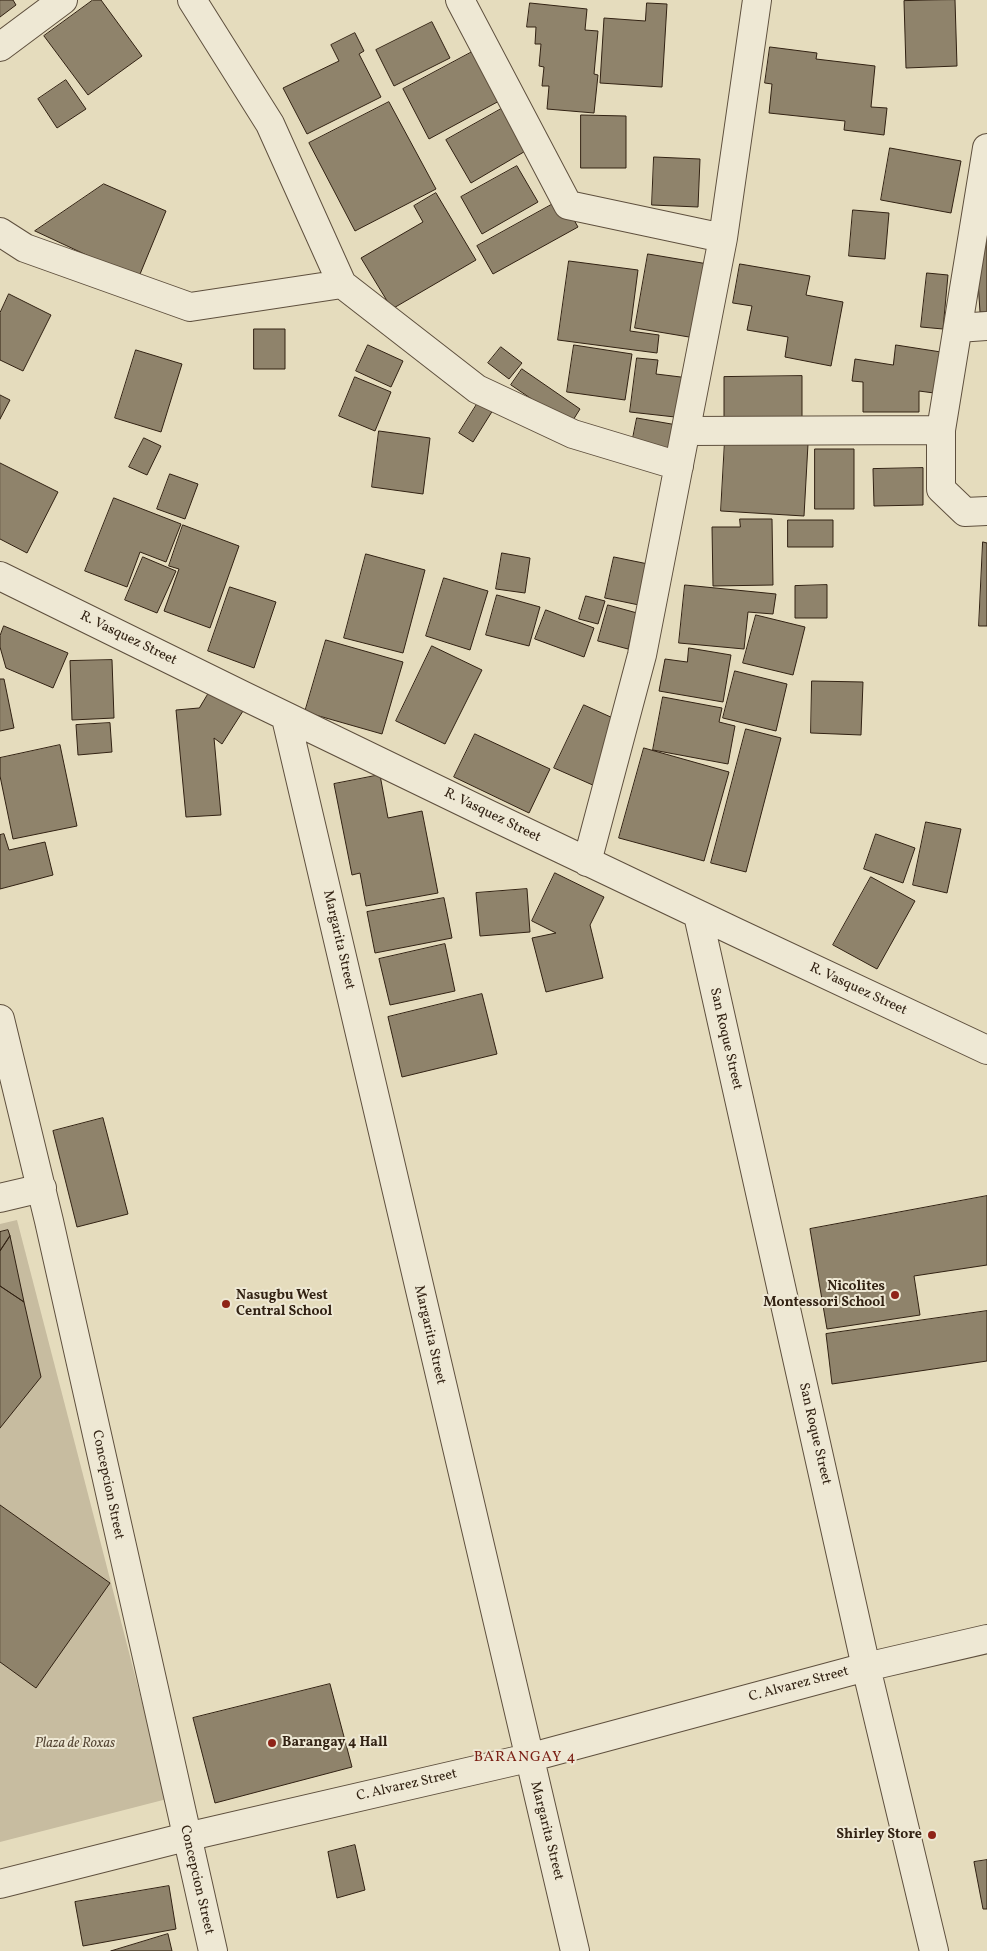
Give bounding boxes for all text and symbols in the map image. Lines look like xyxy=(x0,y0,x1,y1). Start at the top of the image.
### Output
street label: R. Vasquez Street xyxy=(77,608,179,670)
street label: R. Vasquez Street xyxy=(441,785,543,847)
street label: Margarita Street xyxy=(318,889,358,991)
street label: R. Vasquez Street xyxy=(807,960,909,1020)
street label: San Roque Street xyxy=(705,986,745,1092)
place label: Nicolites Montessori School xyxy=(763,1279,885,1311)
street label: Margarita Street xyxy=(409,1284,449,1386)
place label: Nasugbu West Central School xyxy=(236,1288,332,1320)
marker: Nicolites Montessori School xyxy=(889,1289,901,1301)
marker: Nasugbu West Central School xyxy=(220,1298,232,1310)
street label: San Roque Street xyxy=(794,1381,834,1487)
street label: Concepcion Street xyxy=(87,1429,127,1541)
street label: C. Alvarez Street xyxy=(747,1664,851,1706)
place label: Barangay 4 Hall xyxy=(282,1735,387,1751)
park label: Plaza de Roxas xyxy=(35,1736,115,1752)
marker: Barangay 4 Hall xyxy=(266,1737,278,1749)
district label: BARANGAY 4 xyxy=(472,1749,578,1767)
street label: C. Alvarez Street xyxy=(355,1766,459,1806)
street label: Margarita Street xyxy=(526,1780,566,1882)
street label: Concepcion Street xyxy=(175,1824,217,1936)
place label: Shirley Store xyxy=(836,1827,922,1843)
marker: Shirley Store xyxy=(926,1829,938,1841)

